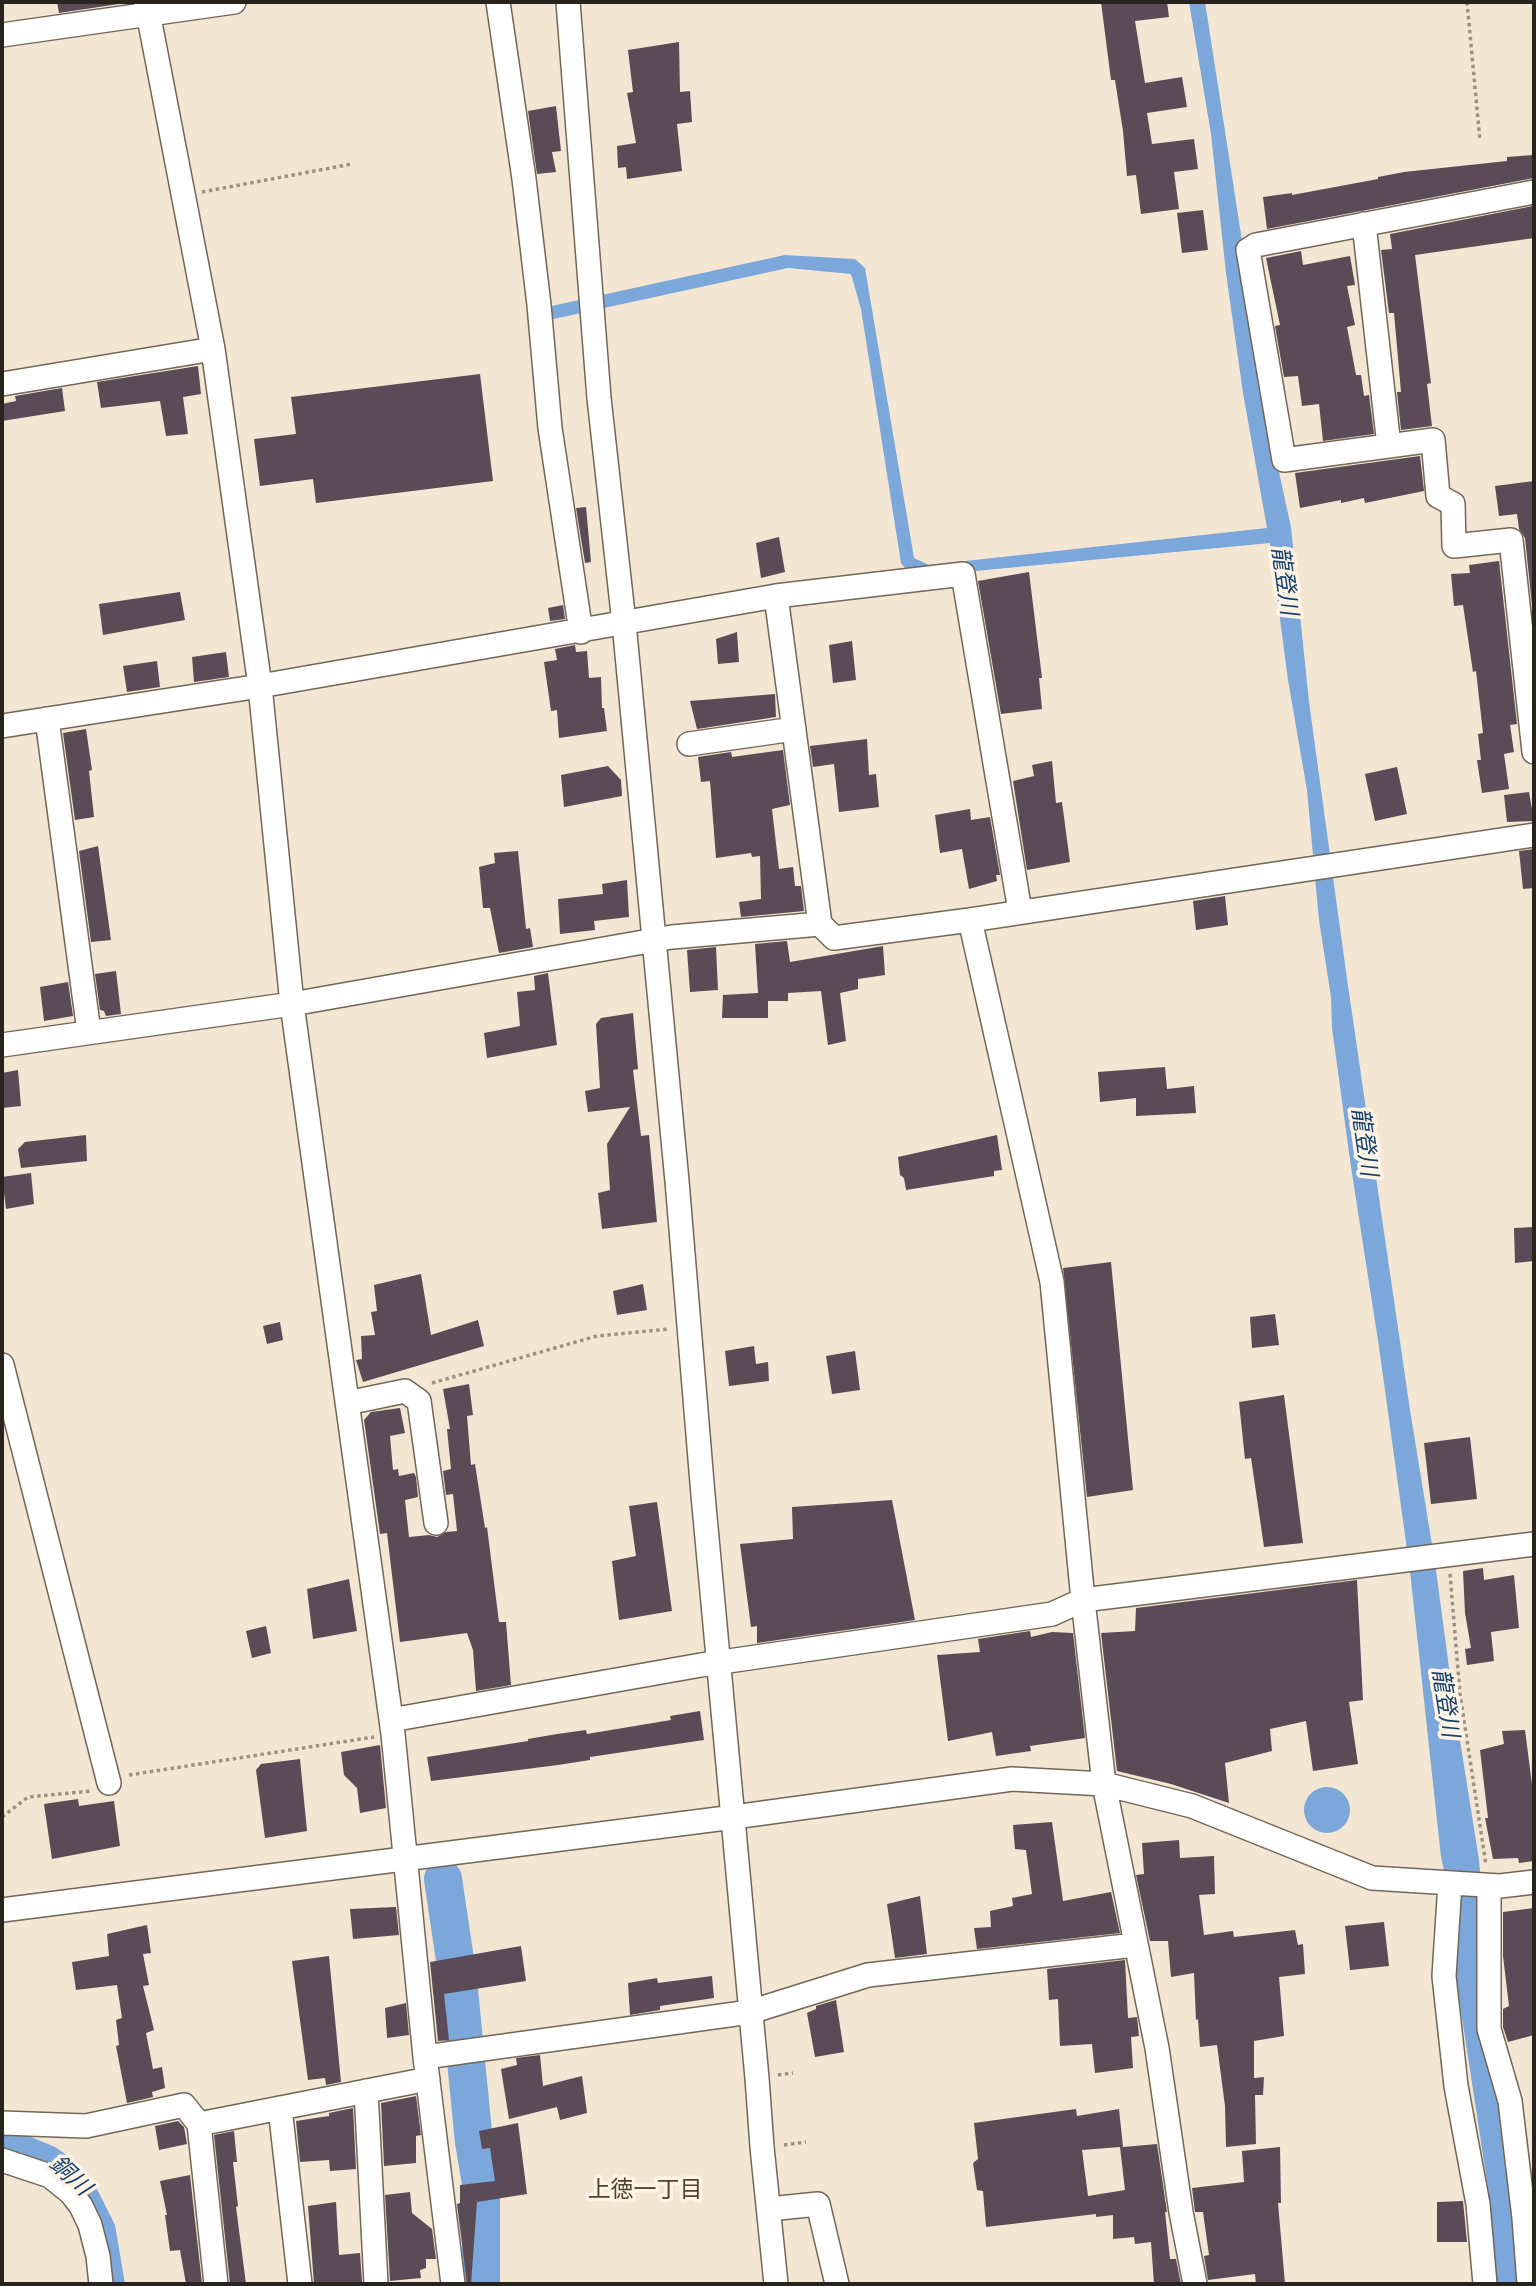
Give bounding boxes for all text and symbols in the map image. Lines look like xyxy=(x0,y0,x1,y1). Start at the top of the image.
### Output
water label: 龍登川 xyxy=(1266,545,1302,617)
water label: 龍登川 xyxy=(1346,1106,1382,1178)
water label: 龍登川 xyxy=(1426,1667,1464,1739)
water label: 銅川 xyxy=(44,2150,96,2202)
district label: 上徳一丁目 xyxy=(588,2176,702,2204)

